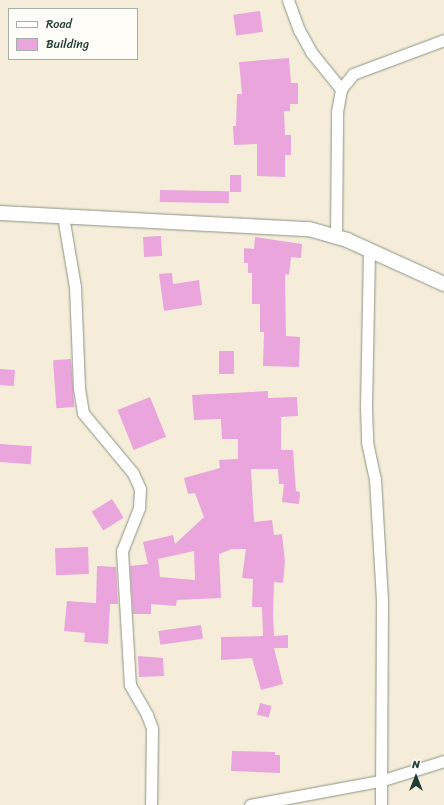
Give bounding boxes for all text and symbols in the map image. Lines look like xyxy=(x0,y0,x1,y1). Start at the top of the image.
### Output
legend xyxy=(8,8,138,60)
text: Road xyxy=(46,13,72,35)
text: Building xyxy=(46,33,89,55)
text: N xyxy=(412,755,420,774)
north arrow xyxy=(396,757,436,797)

